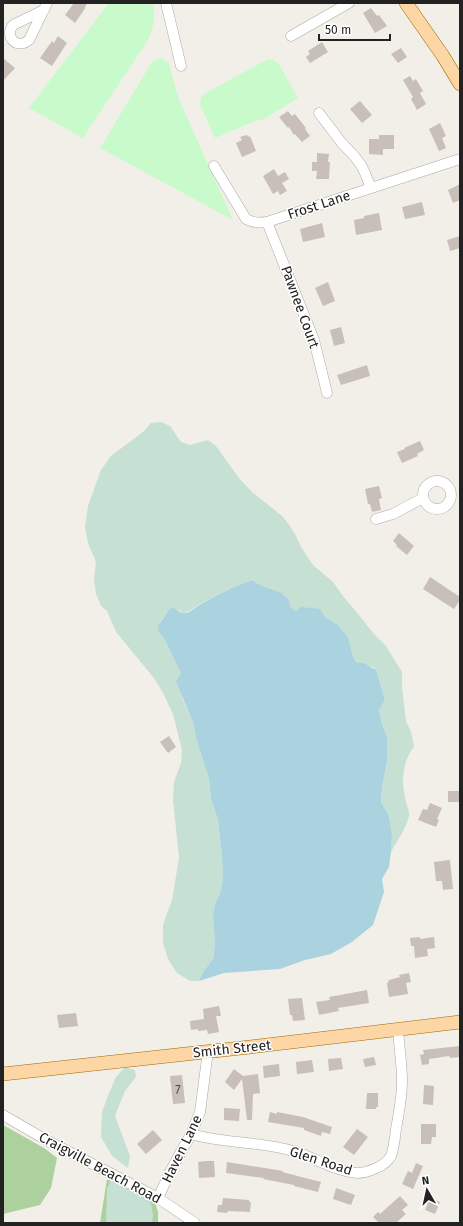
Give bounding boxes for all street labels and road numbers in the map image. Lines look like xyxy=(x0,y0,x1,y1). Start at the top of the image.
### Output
street label: Frost Lane xyxy=(285,187,353,223)
street label: Pawnee Court xyxy=(277,263,323,351)
street label: Smith Street xyxy=(192,1036,273,1062)
street label: Haven Lane xyxy=(158,1112,206,1186)
street label: Craigville Beach Road xyxy=(36,1129,164,1207)
street label: Glen Road xyxy=(288,1143,354,1179)

